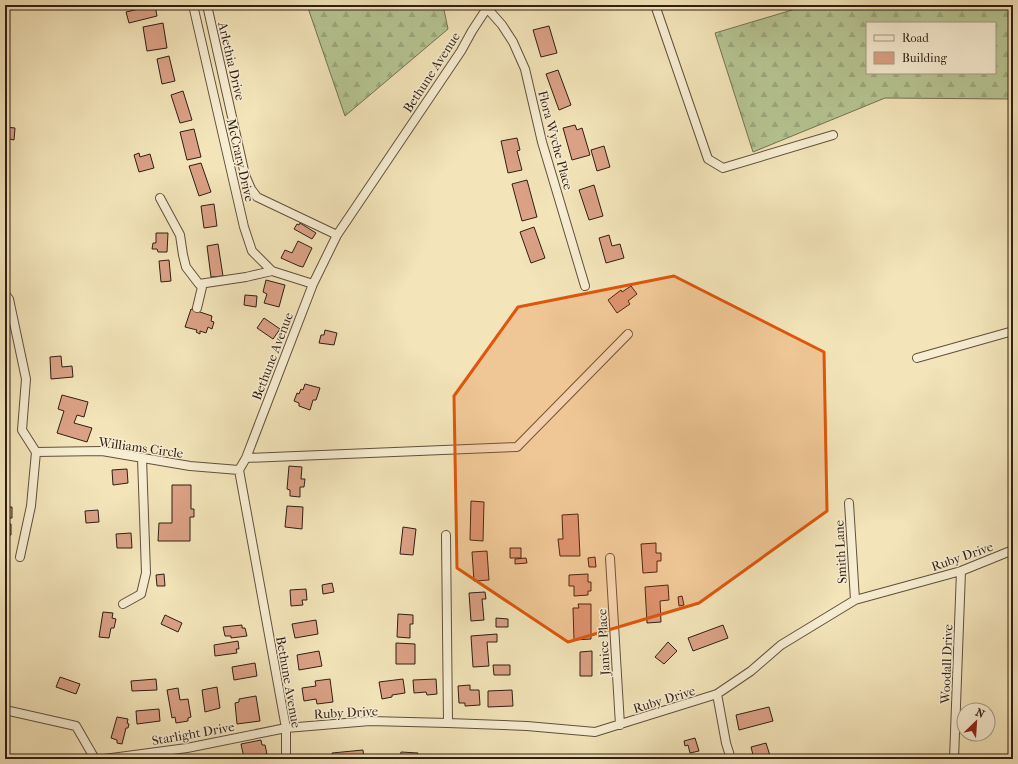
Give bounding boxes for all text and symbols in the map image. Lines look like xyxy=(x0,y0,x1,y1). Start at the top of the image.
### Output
street label: Arlethia Drive xyxy=(215,19,248,102)
legend xyxy=(866,22,996,74)
street label: Bethune Avenue xyxy=(400,29,463,115)
text: Road xyxy=(902,31,929,45)
text: Building xyxy=(902,51,947,65)
street label: Flora Wyche Place xyxy=(535,89,576,192)
street label: McCrary Drive xyxy=(224,117,257,204)
street label: Bethune Avenue xyxy=(249,310,296,402)
street label: Williams Circle xyxy=(97,434,185,461)
street label: Smith Lane xyxy=(831,519,850,584)
street label: Ruby Drive xyxy=(929,539,996,574)
street label: Janice Place xyxy=(594,608,613,677)
street label: Woodall Drive xyxy=(938,623,955,705)
street label: Bethune Avenue xyxy=(273,635,304,730)
street label: Ruby Drive xyxy=(631,683,698,716)
north arrow xyxy=(956,702,996,742)
street label: Ruby Drive xyxy=(313,703,379,722)
text: N xyxy=(973,706,987,721)
street label: Starlight Drive xyxy=(151,719,236,748)

